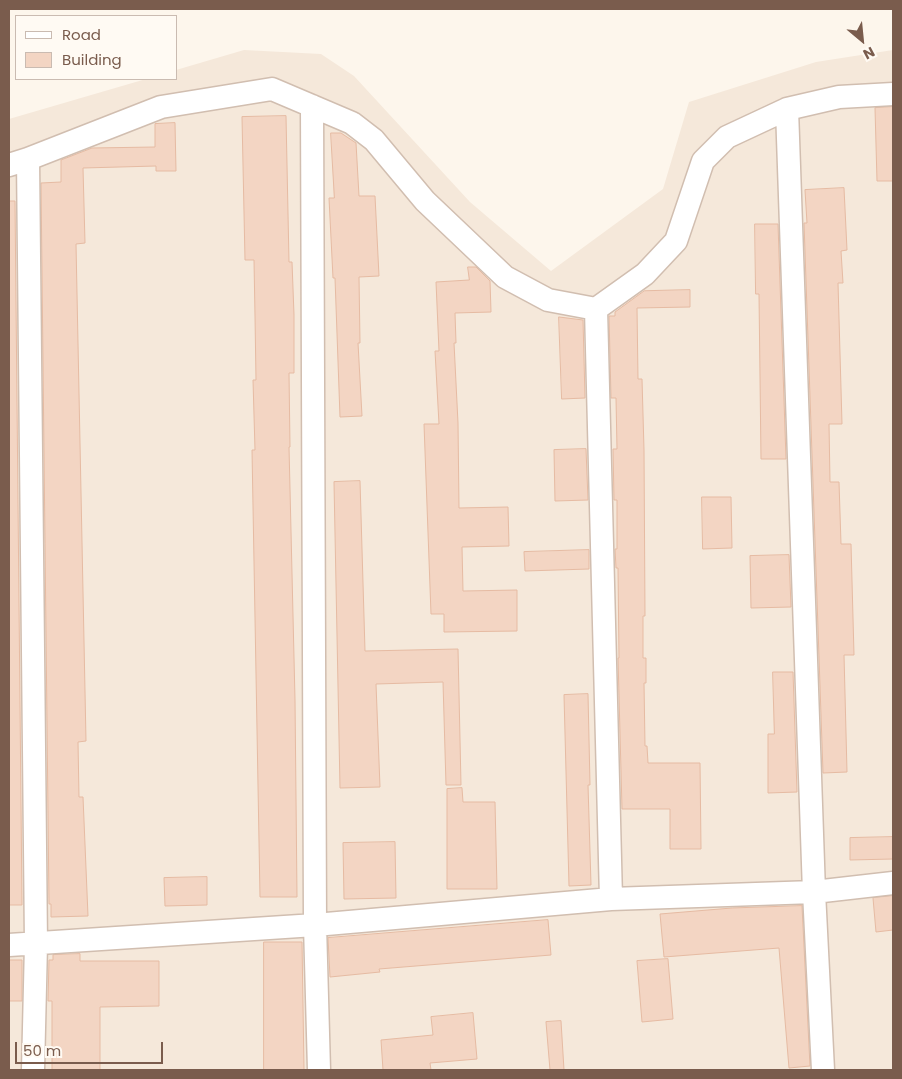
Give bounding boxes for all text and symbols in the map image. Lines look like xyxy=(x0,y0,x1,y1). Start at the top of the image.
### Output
legend xyxy=(15,15,178,80)
north arrow xyxy=(837,15,887,65)
text: Road xyxy=(62,24,101,45)
text: N xyxy=(860,42,878,65)
text: Building xyxy=(62,49,122,70)
scale bar xyxy=(18,1032,165,1064)
text: 50 m xyxy=(23,1040,61,1061)

